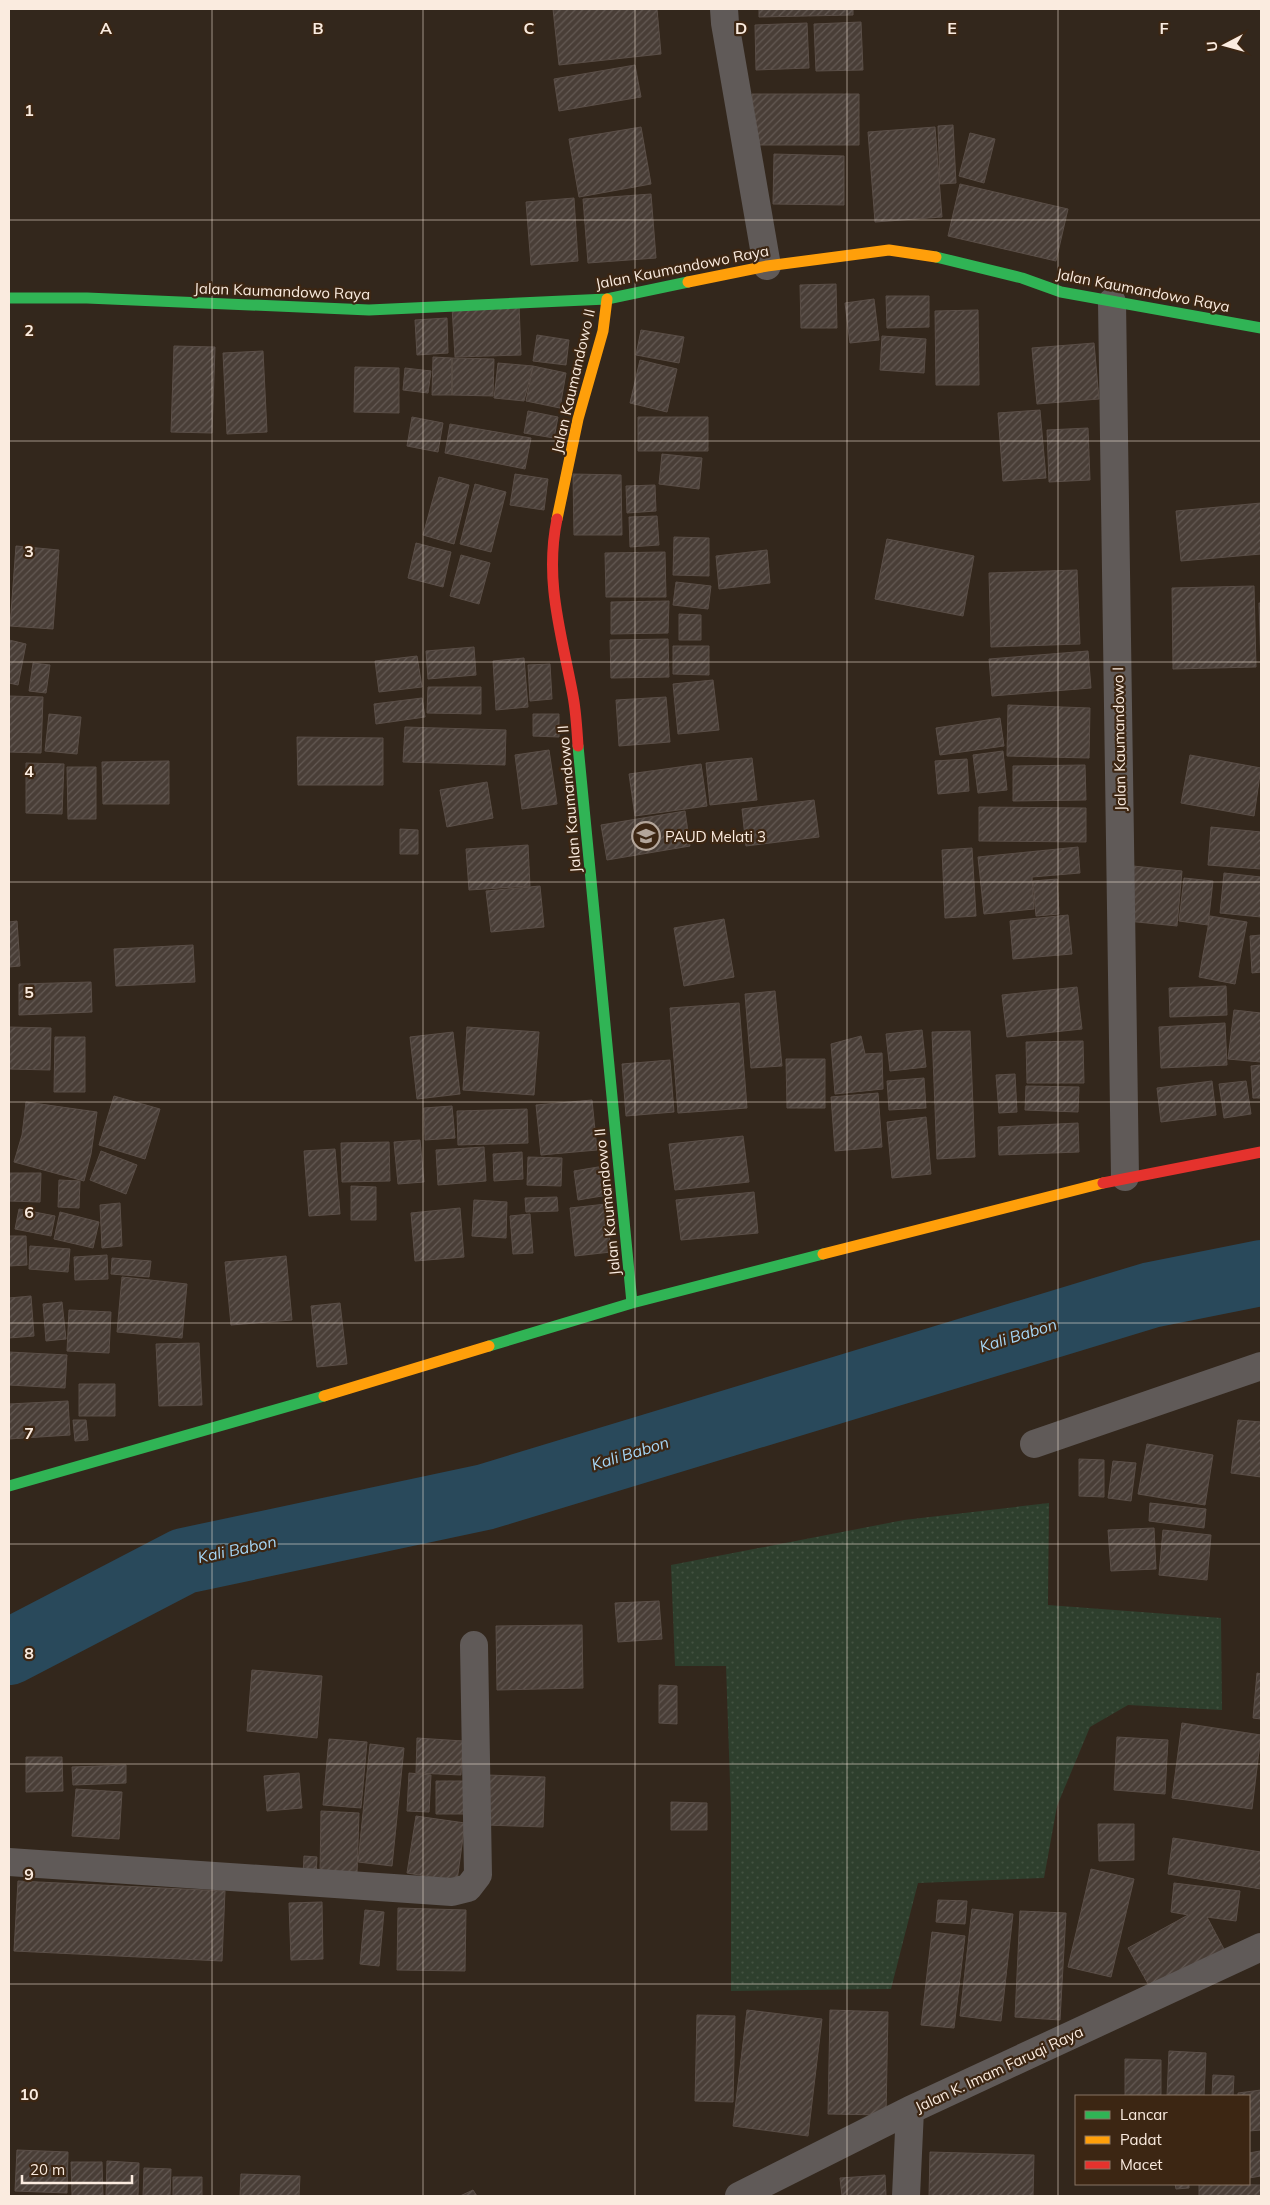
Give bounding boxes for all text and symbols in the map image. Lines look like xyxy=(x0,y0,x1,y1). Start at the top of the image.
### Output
text: A xyxy=(100,18,112,38)
text: B xyxy=(312,18,324,38)
text: C xyxy=(524,18,535,38)
text: D xyxy=(735,18,747,38)
text: E xyxy=(947,18,957,38)
text: F xyxy=(1159,18,1169,38)
north arrow xyxy=(1200,20,1250,70)
text: U xyxy=(1203,40,1222,52)
text: 1 xyxy=(24,100,34,120)
street label: Jalan Kaumandowo Raya xyxy=(594,241,770,293)
street label: Jalan Kaumandowo Raya xyxy=(1055,264,1231,316)
street label: Jalan Kaumandowo Raya xyxy=(194,278,370,304)
street label: Jalan Kaumandowo II xyxy=(547,307,599,455)
text: 2 xyxy=(24,320,34,340)
text: 3 xyxy=(24,541,34,561)
street label: Jalan Kaumandowo I xyxy=(1108,667,1130,811)
street label: Jalan Kaumandowo II xyxy=(553,724,585,874)
text: 4 xyxy=(24,761,34,781)
school or university icon: PAUD Melati 3 xyxy=(631,821,661,851)
place label: PAUD Melati 3 xyxy=(665,827,766,846)
text: 5 xyxy=(24,982,34,1002)
street label: Jalan Kaumandowo II xyxy=(590,1127,624,1277)
text: 6 xyxy=(24,1202,34,1222)
water label: Kali Babon xyxy=(977,1314,1059,1356)
text: 7 xyxy=(24,1423,34,1443)
water label: Kali Babon xyxy=(589,1432,671,1474)
water label: Kali Babon xyxy=(196,1531,278,1567)
text: 8 xyxy=(24,1643,34,1663)
text: 9 xyxy=(24,1864,34,1884)
street label: Jalan K. Imam Faruqi Raya xyxy=(912,2022,1086,2116)
text: 10 xyxy=(19,2084,39,2104)
legend xyxy=(1075,2095,1250,2185)
text: Lancar xyxy=(1120,2105,1168,2124)
text: Padat xyxy=(1120,2130,1162,2149)
scale bar xyxy=(22,2152,132,2184)
text: Macet xyxy=(1120,2155,1163,2174)
text: 20 m xyxy=(30,2160,65,2179)

